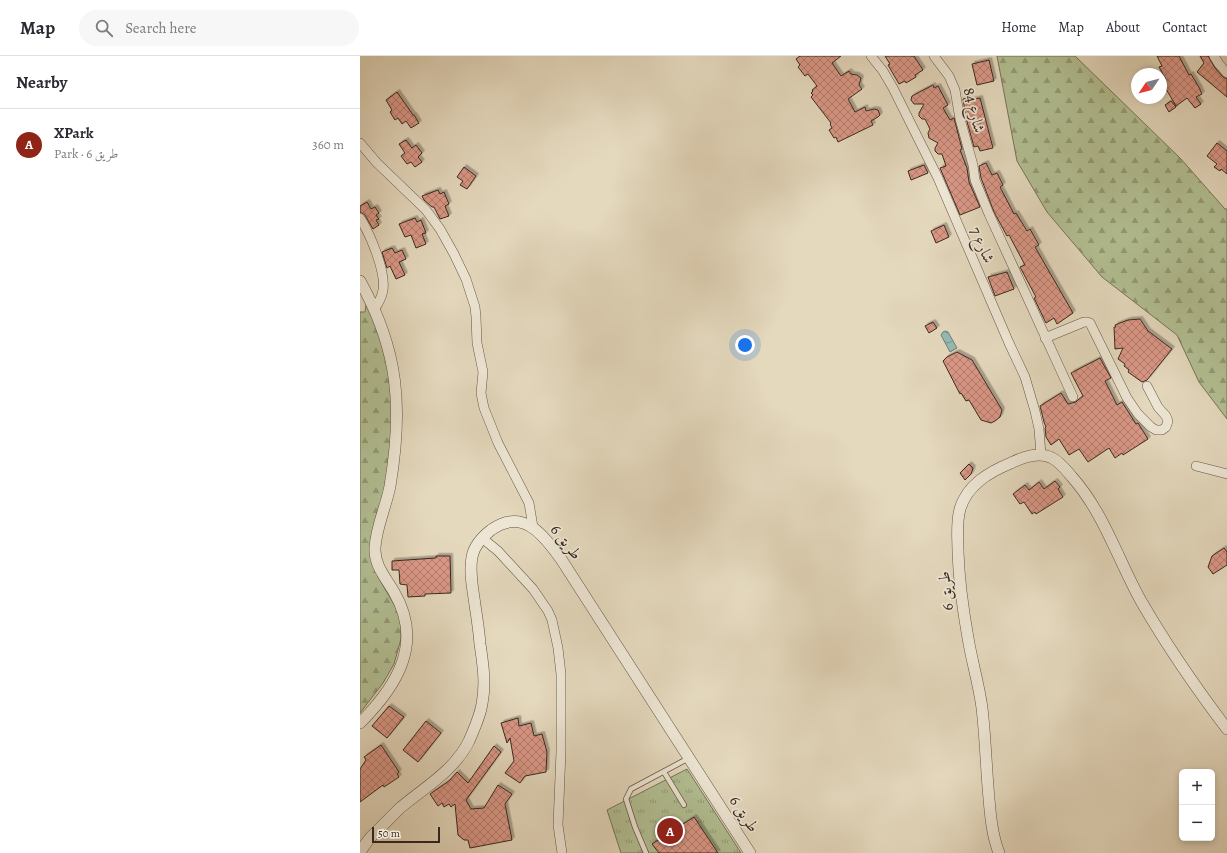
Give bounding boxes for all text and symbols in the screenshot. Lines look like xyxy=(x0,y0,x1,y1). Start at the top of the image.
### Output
search box xyxy=(79,10,359,46)
text: Map xyxy=(20,15,55,41)
icon: search xyxy=(93,17,115,39)
text: Search here xyxy=(125,18,197,38)
text: Home xyxy=(1001,18,1036,37)
text: Map xyxy=(1058,18,1084,37)
text: About xyxy=(1106,18,1140,37)
text: Contact xyxy=(1162,18,1207,37)
north arrow xyxy=(1131,68,1167,104)
text: Nearby xyxy=(16,71,67,94)
street label: شارع 84 xyxy=(956,85,990,135)
text: XPark xyxy=(54,123,94,143)
text: A xyxy=(25,136,33,153)
text: 360 m xyxy=(312,136,344,153)
text: Park · طريق 6 xyxy=(54,145,119,162)
street label: شارع 7 xyxy=(962,223,1000,268)
your location xyxy=(735,335,755,355)
street label: طريق 6 xyxy=(545,520,587,564)
street label: طريق 6 xyxy=(933,570,959,612)
map controls xyxy=(1179,769,1215,841)
button: + xyxy=(1179,769,1215,805)
street label: طريق 6 xyxy=(724,791,764,837)
button: − xyxy=(1179,805,1215,841)
pin: A xyxy=(657,816,683,846)
scale bar xyxy=(372,825,440,844)
text: 50 m xyxy=(378,826,400,841)

